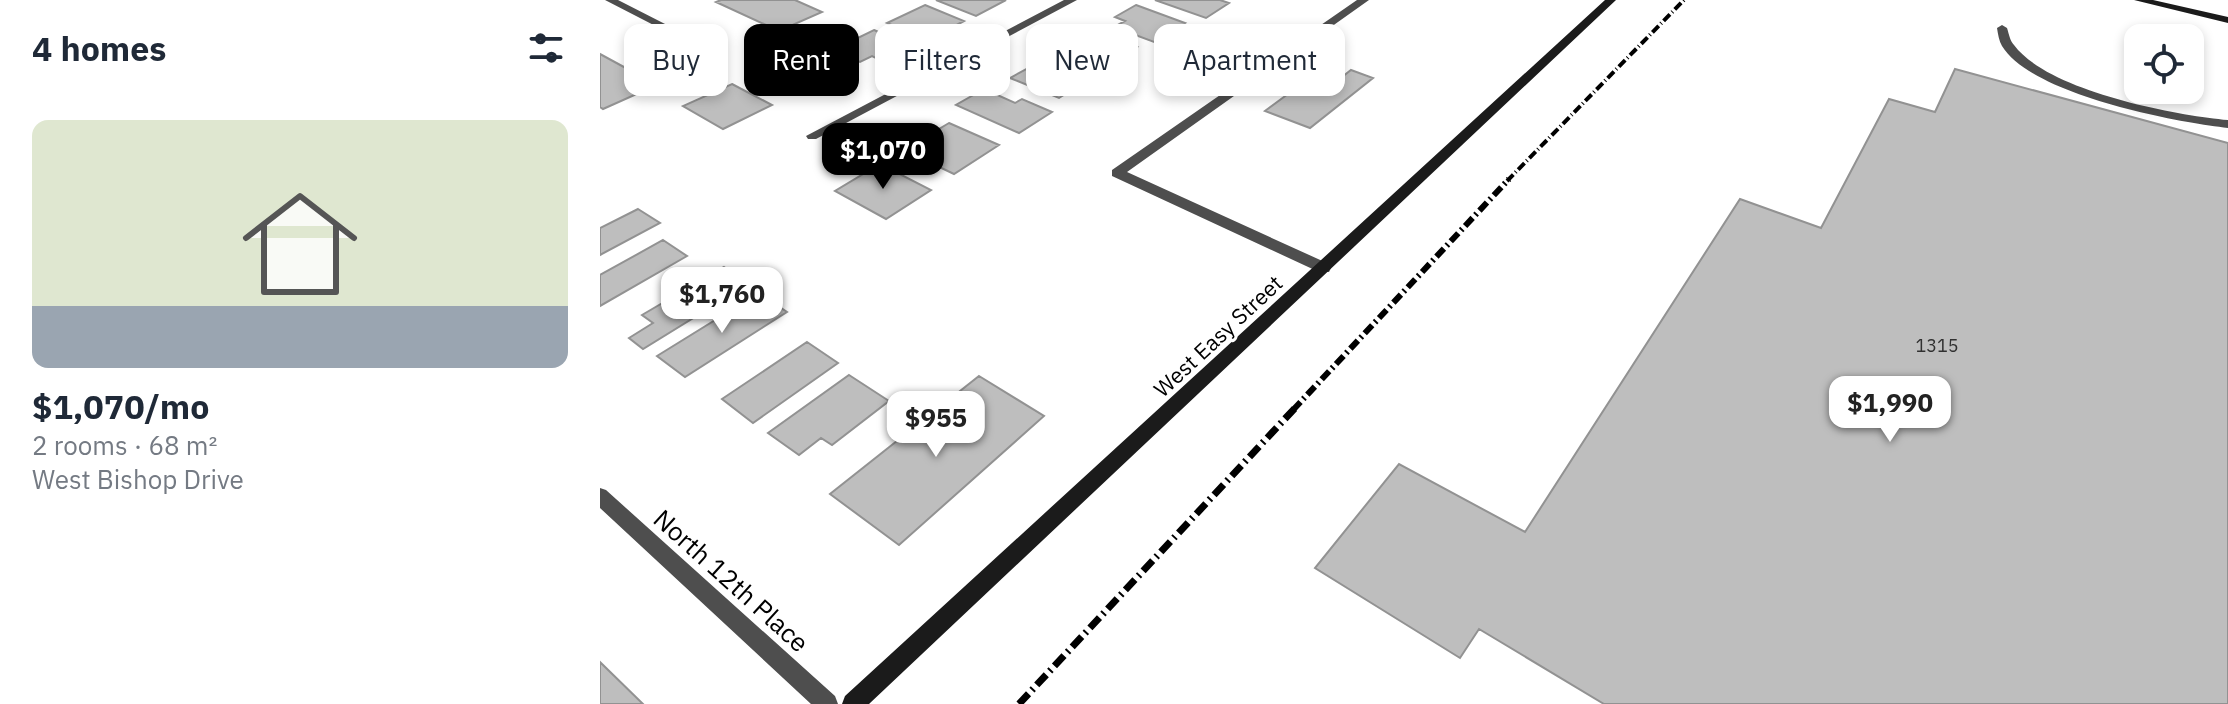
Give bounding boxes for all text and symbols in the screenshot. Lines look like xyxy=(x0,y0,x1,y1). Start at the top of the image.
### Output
chip: Buy xyxy=(624,24,728,96)
chip: Rent xyxy=(744,24,859,96)
chip: Filters xyxy=(875,24,1010,96)
chip: New xyxy=(1026,24,1138,96)
chip: Apartment xyxy=(1154,24,1345,96)
map controls xyxy=(2124,24,2204,104)
button: locate xyxy=(2124,24,2204,104)
text: 4 homes xyxy=(32,26,167,70)
icon: filters xyxy=(524,26,568,70)
pin: $1,070 xyxy=(818,123,948,191)
text: $1,070 xyxy=(840,132,926,166)
icon: home xyxy=(228,172,372,316)
pin: $1,760 xyxy=(657,267,787,335)
street label: West Easy Street xyxy=(1147,268,1288,403)
text: $1,760 xyxy=(679,276,765,310)
house number: 1315 xyxy=(1915,334,1959,357)
pin: $1,990 xyxy=(1825,376,1955,444)
text: $1,070/mo xyxy=(32,384,209,428)
text: $1,990 xyxy=(1847,385,1933,419)
pin: $955 xyxy=(889,391,983,459)
text: $955 xyxy=(905,400,967,434)
text: 2 rooms · 68 m² xyxy=(32,428,217,462)
text: West Bishop Drive xyxy=(32,462,244,496)
street label: North 12th Place xyxy=(647,501,817,659)

